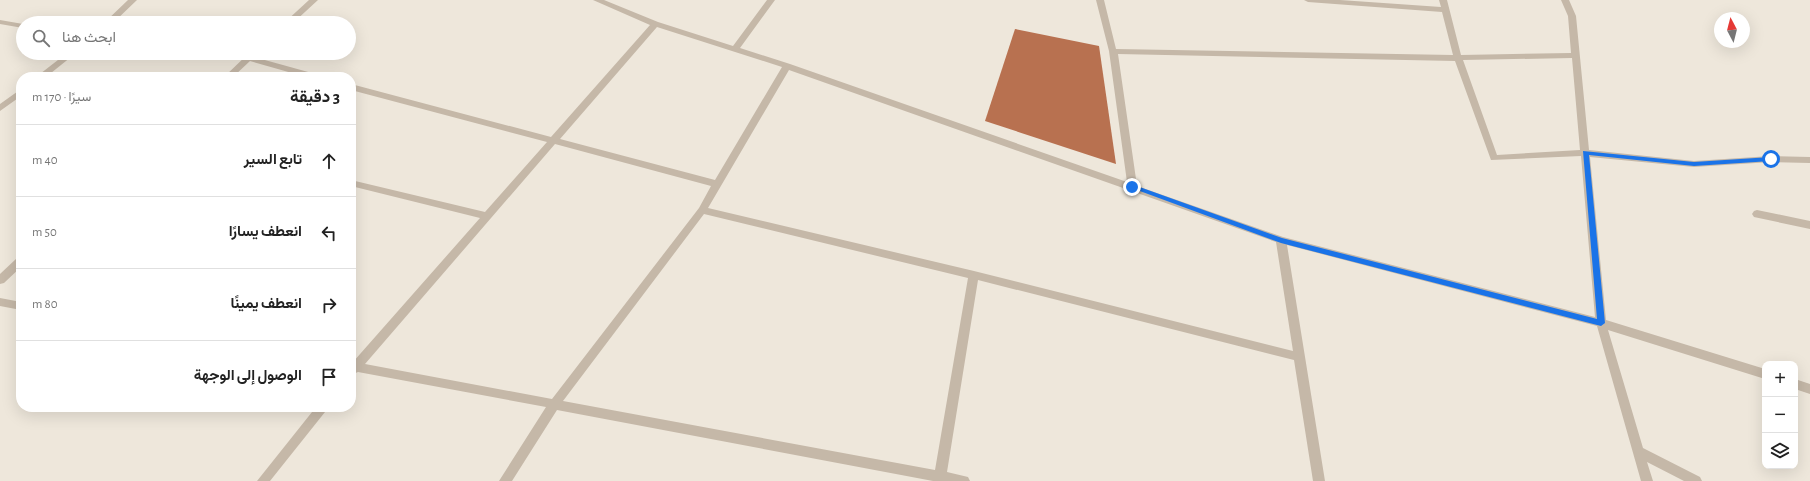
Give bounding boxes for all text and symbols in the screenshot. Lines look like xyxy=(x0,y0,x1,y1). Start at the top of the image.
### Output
north arrow xyxy=(1714,12,1750,48)
search box xyxy=(16,16,356,60)
icon: search xyxy=(30,27,52,49)
text: ابحث هنا xyxy=(62,30,116,45)
text: 3 دقيقة xyxy=(290,88,340,105)
text: سيرًا · 170 m xyxy=(32,91,91,104)
icon: ahead xyxy=(318,150,340,172)
route start xyxy=(1762,150,1780,168)
text: تابع السير xyxy=(244,152,302,167)
text: 40 m xyxy=(32,154,58,167)
route end xyxy=(1123,178,1141,196)
icon: left xyxy=(318,222,340,244)
text: انعطف يسارًا xyxy=(229,224,302,239)
text: 50 m xyxy=(32,226,57,239)
icon: right xyxy=(318,294,340,316)
text: انعطف يمينًا xyxy=(231,296,302,311)
text: 80 m xyxy=(32,298,58,311)
map controls xyxy=(1762,361,1798,469)
button: + xyxy=(1762,361,1798,397)
icon: arrive xyxy=(318,366,340,388)
text: الوصول إلى الوجهة xyxy=(194,368,302,383)
button: − xyxy=(1762,397,1798,433)
button: layers xyxy=(1762,433,1798,469)

